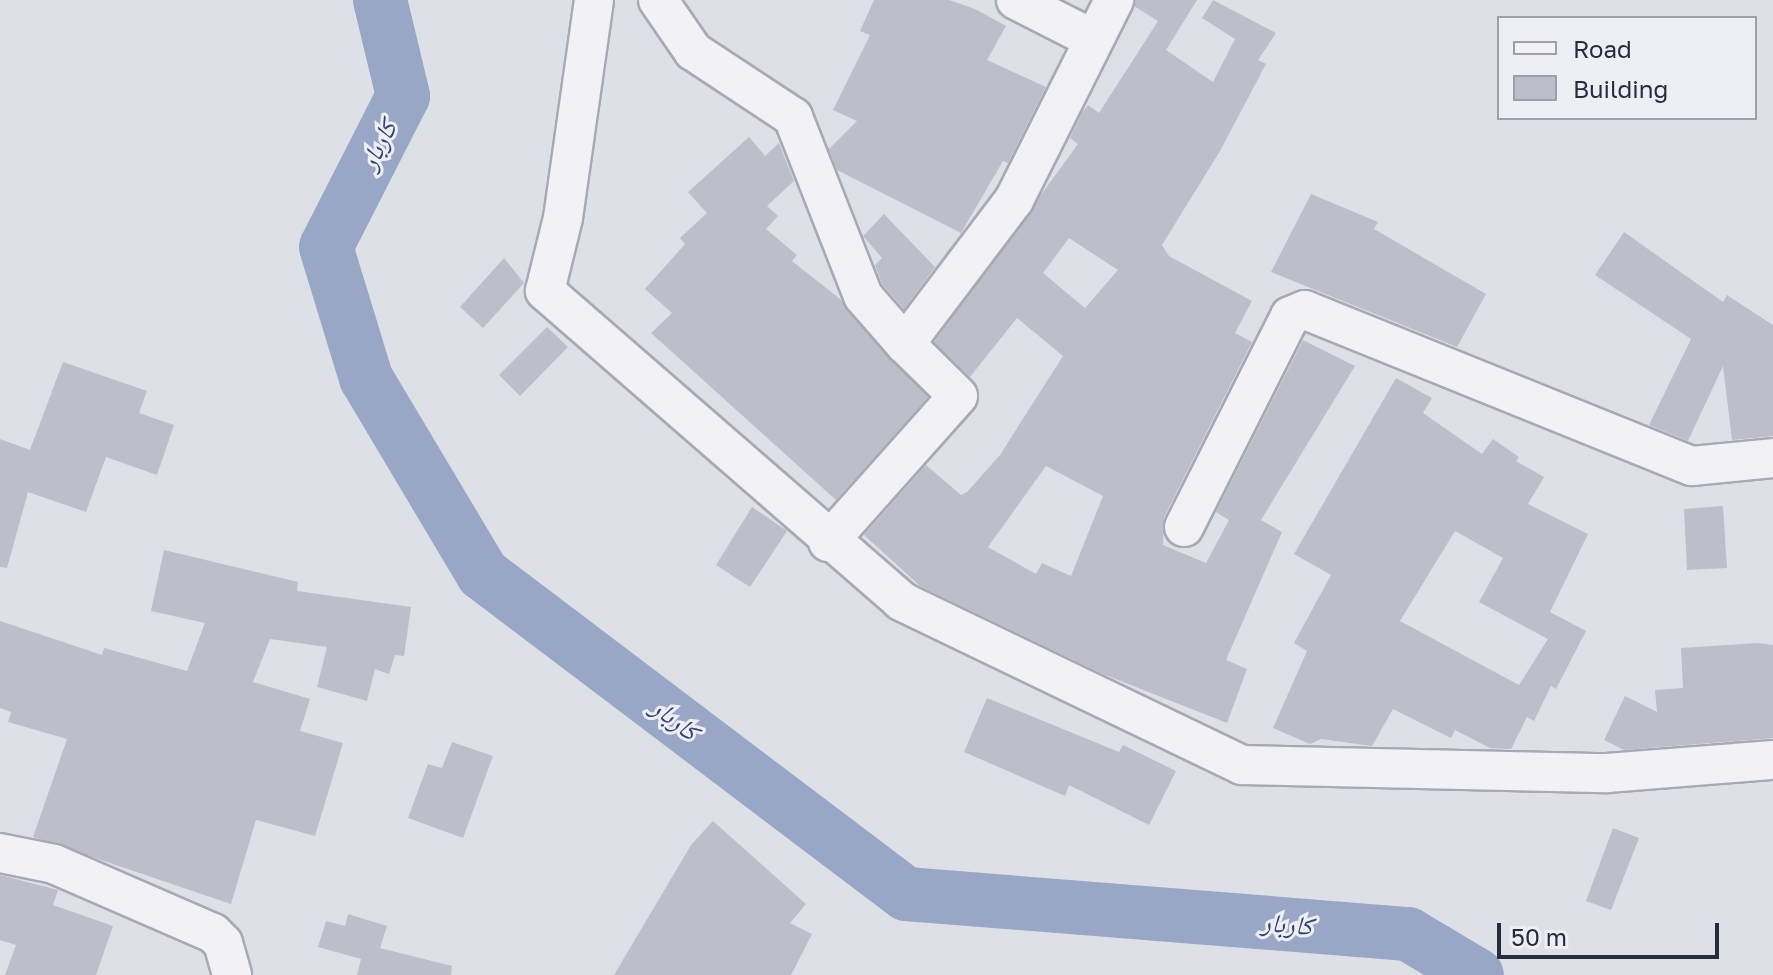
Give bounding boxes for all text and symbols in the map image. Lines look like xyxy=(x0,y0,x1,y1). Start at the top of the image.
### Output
legend xyxy=(1497,16,1757,120)
text: Road xyxy=(1573,34,1632,63)
text: Building xyxy=(1573,74,1668,103)
water label: کاربار xyxy=(352,115,404,175)
water label: کاربار xyxy=(645,691,705,747)
water label: کاربار xyxy=(1260,906,1314,942)
scale bar xyxy=(1501,907,1723,957)
text: 50 m xyxy=(1511,922,1567,951)

